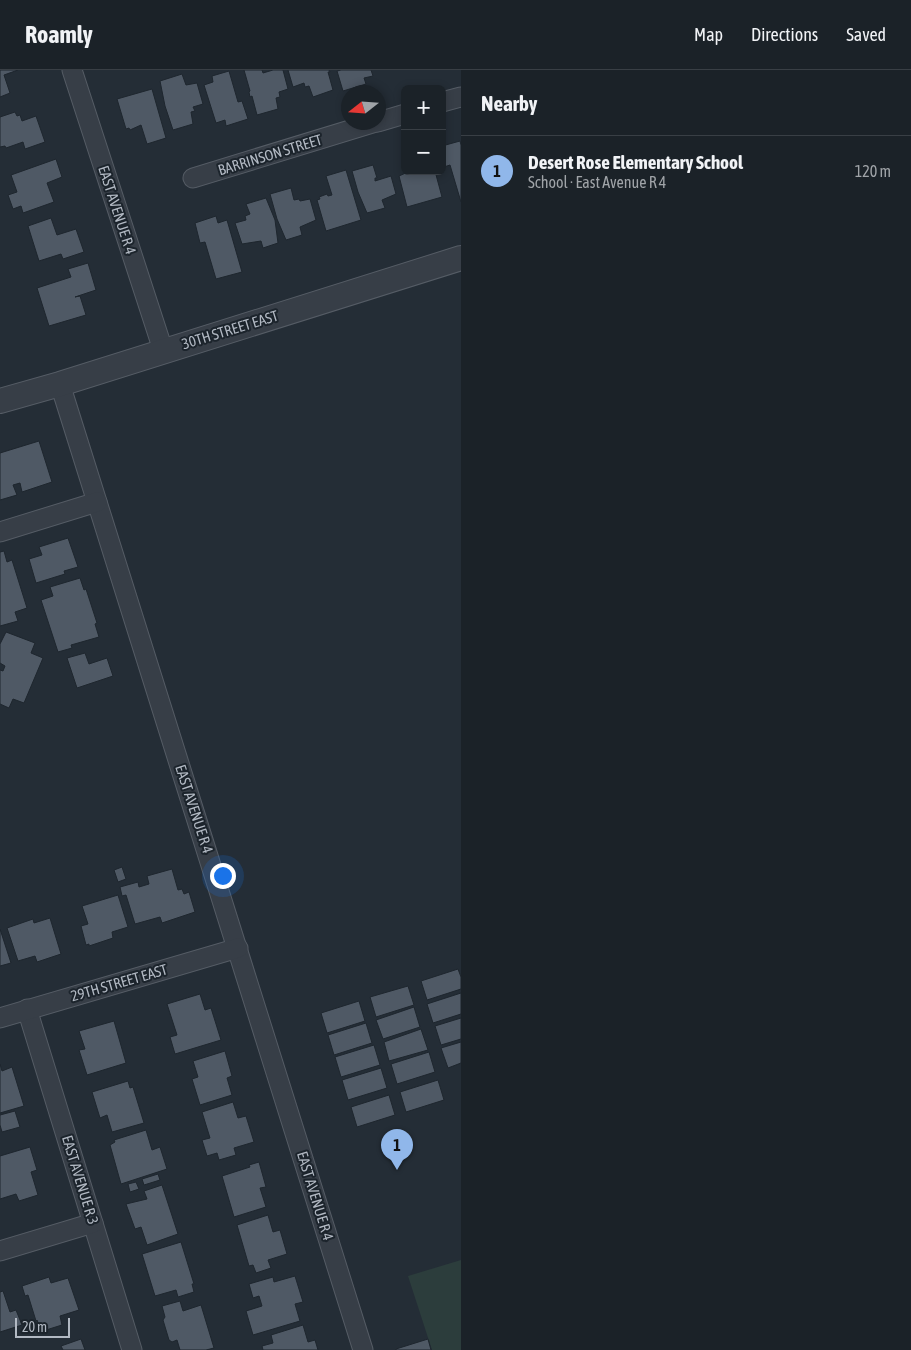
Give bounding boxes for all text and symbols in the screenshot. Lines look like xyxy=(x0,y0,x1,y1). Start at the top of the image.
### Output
text: Roamly xyxy=(25,21,93,48)
text: Map xyxy=(694,24,723,45)
text: Directions xyxy=(751,24,818,45)
text: Saved xyxy=(846,24,886,45)
north arrow xyxy=(341,85,386,130)
map controls xyxy=(401,85,446,175)
button: + xyxy=(401,85,446,130)
text: Nearby xyxy=(481,91,537,115)
button: − xyxy=(401,130,446,175)
street label: BARRINSON STREET xyxy=(216,131,324,178)
text: Desert Rose Elementary School xyxy=(528,151,743,173)
text: 1 xyxy=(493,162,501,180)
text: 120 m xyxy=(855,162,891,180)
street label: EAST AVENUE R 4 xyxy=(95,163,140,256)
text: School · East Avenue R 4 xyxy=(528,173,666,191)
street label: 30TH STREET EAST xyxy=(180,307,280,352)
street label: EAST AVENUE R 4 xyxy=(172,762,217,855)
your location xyxy=(210,863,236,889)
street label: 29TH STREET EAST xyxy=(69,960,170,1004)
pin: 1 xyxy=(381,1129,413,1170)
street label: EAST AVENUE R 3 xyxy=(59,1133,102,1226)
street label: EAST AVENUE R 4 xyxy=(294,1149,337,1242)
scale bar xyxy=(15,1315,70,1338)
text: 20 m xyxy=(22,1319,47,1335)

